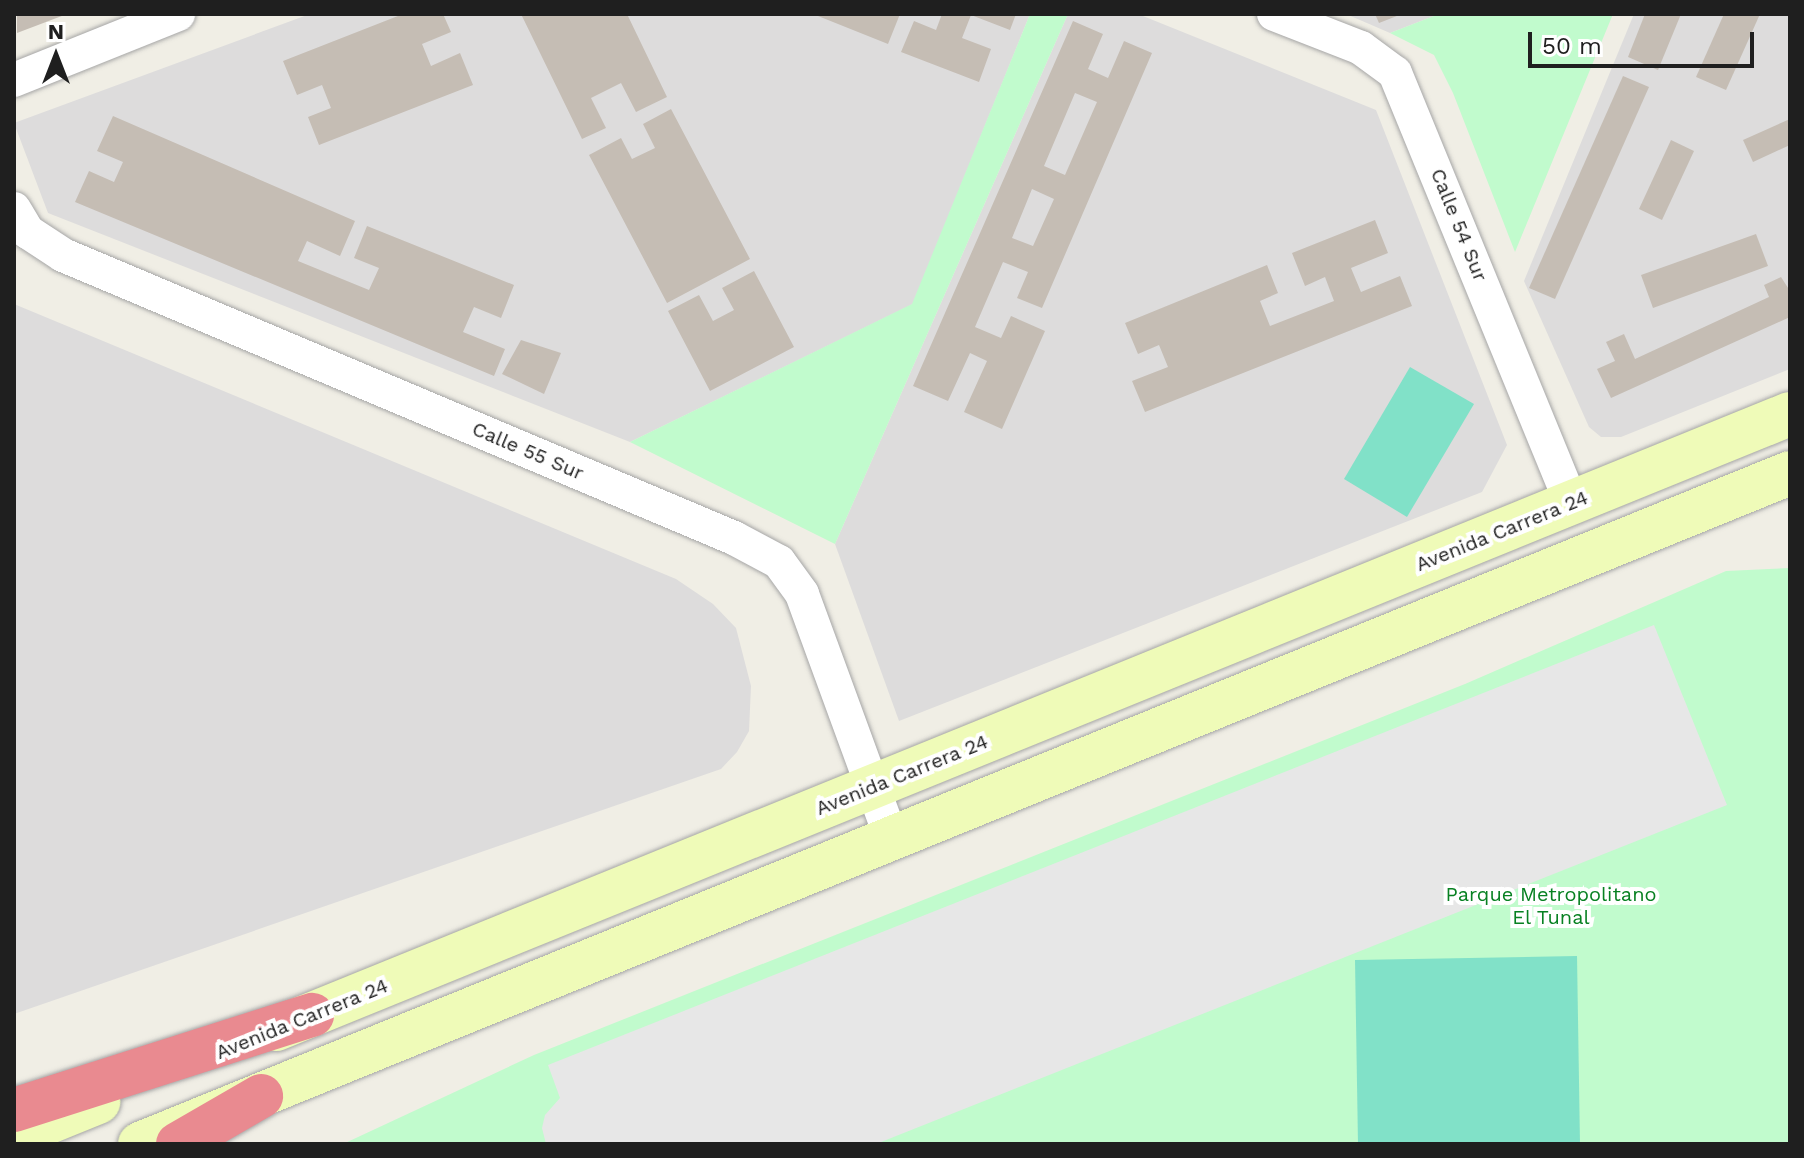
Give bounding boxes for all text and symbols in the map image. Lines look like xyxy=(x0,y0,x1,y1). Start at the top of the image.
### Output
north arrow xyxy=(16,16,96,96)
scale bar xyxy=(1532,16,1758,66)
text: N xyxy=(48,19,64,44)
text: 50 m xyxy=(1542,32,1602,60)
street label: Calle 54 Sur xyxy=(1425,165,1493,285)
street label: Calle 55 Sur xyxy=(469,417,587,485)
street label: Avenida Carrera 24 xyxy=(1412,485,1592,577)
street label: Avenida Carrera 24 xyxy=(812,729,992,821)
park label: Parque Metropolitano El Tunal xyxy=(1445,882,1657,929)
street label: Avenida Carrera 24 xyxy=(212,973,392,1065)

